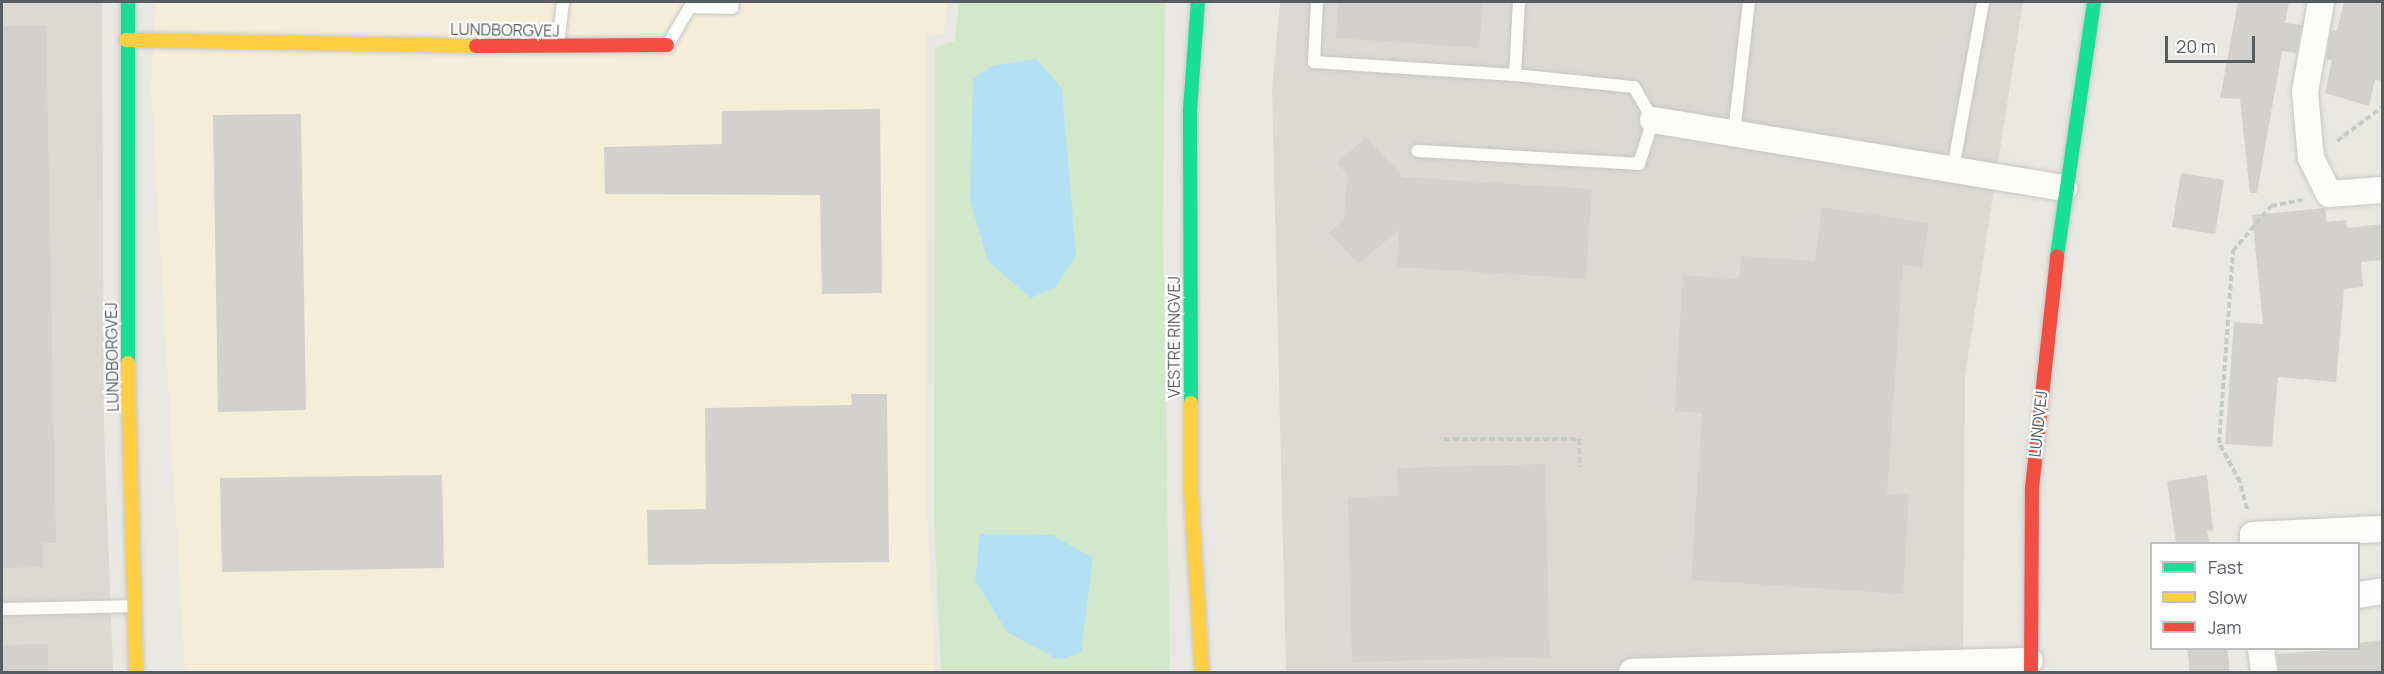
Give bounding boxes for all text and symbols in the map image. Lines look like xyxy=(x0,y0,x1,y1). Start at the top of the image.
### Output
street label: LUNDBORGVEJ xyxy=(450,19,560,41)
scale bar xyxy=(2168,24,2258,62)
text: 20 m xyxy=(2176,34,2216,58)
street label: VESTRE RINGVEJ xyxy=(1164,276,1184,398)
street label: LUNDBORGVEJ xyxy=(101,302,123,412)
street label: LUNDVEJ xyxy=(2025,390,2051,458)
legend xyxy=(2150,542,2360,650)
text: Fast xyxy=(2208,555,2243,579)
text: Slow xyxy=(2208,585,2247,609)
text: Jam xyxy=(2208,615,2242,639)

